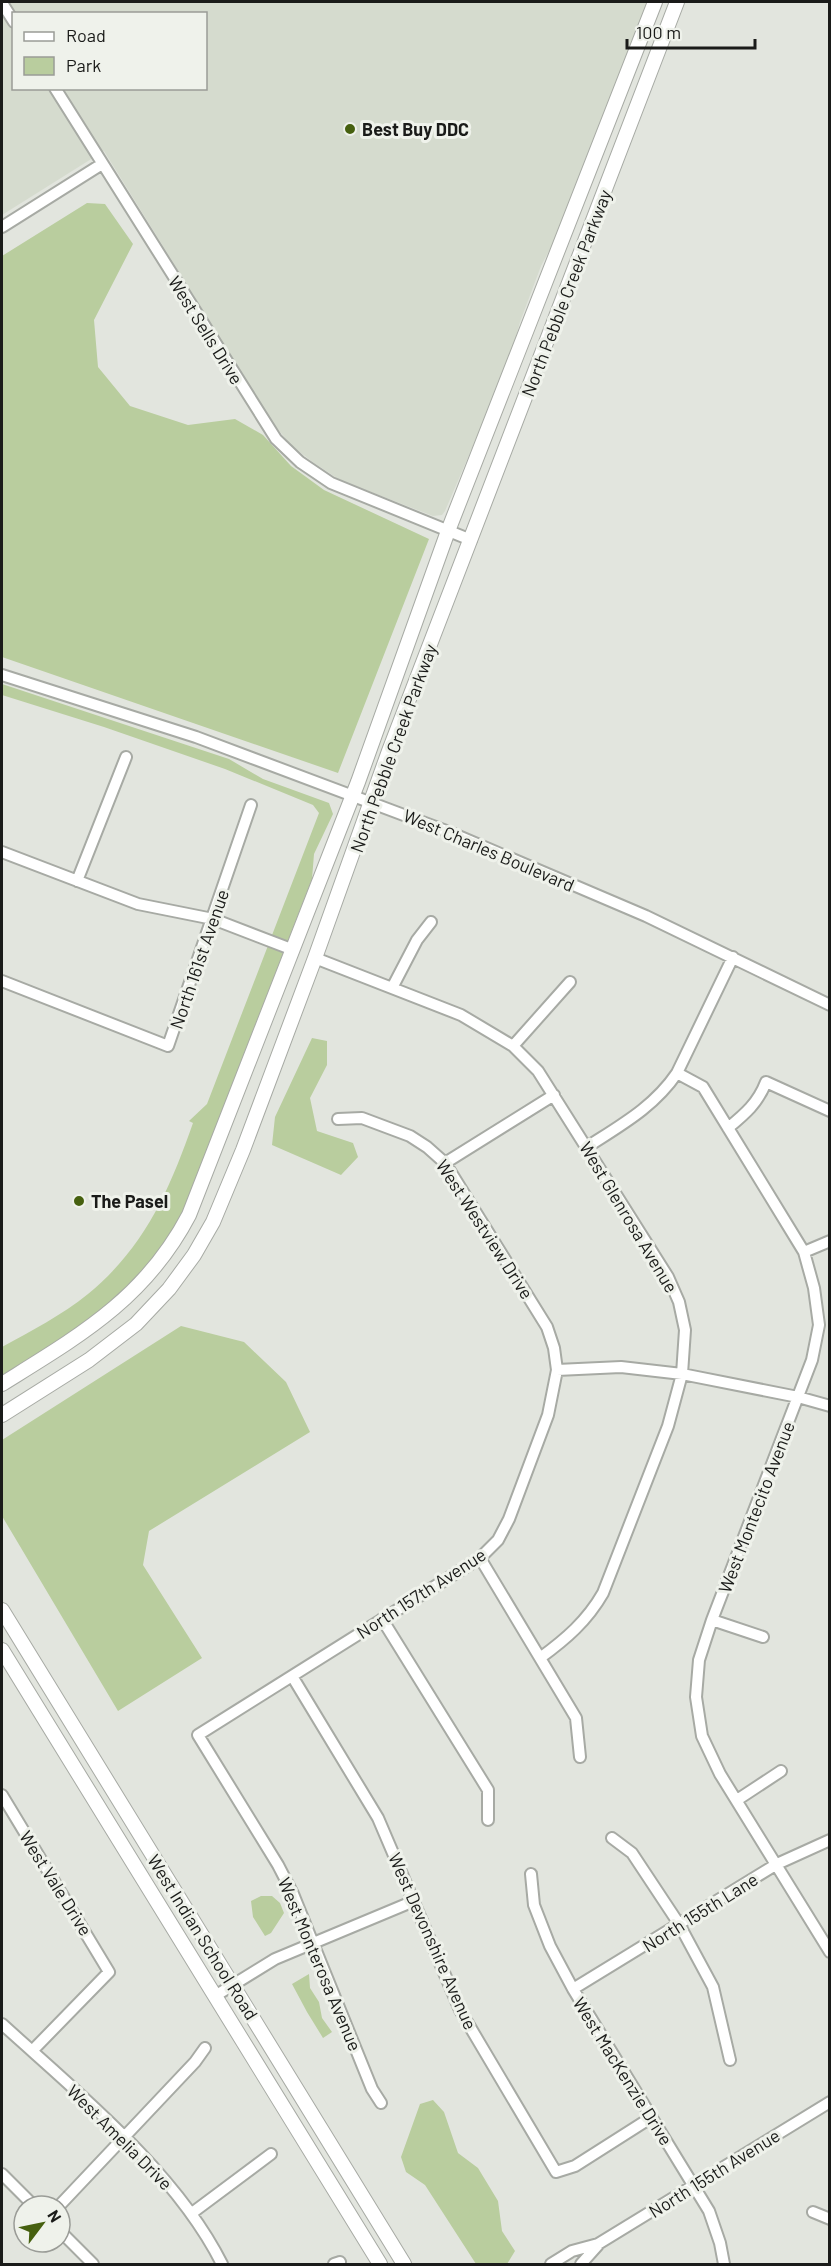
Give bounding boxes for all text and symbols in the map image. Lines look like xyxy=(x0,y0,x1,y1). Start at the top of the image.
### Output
legend xyxy=(12,12,207,90)
scale bar xyxy=(627,12,754,50)
text: 100 m xyxy=(636,21,681,43)
text: Road xyxy=(66,24,106,46)
text: Park xyxy=(66,54,101,76)
place label: Best Buy DDC xyxy=(362,118,469,140)
marker: Best Buy DDC xyxy=(343,122,357,136)
street label: North Pebble Creek Parkway xyxy=(516,186,616,400)
street label: West Sells Drive xyxy=(164,272,248,388)
street label: North Pebble Creek Parkway xyxy=(345,641,441,855)
street label: West Charles Boulevard xyxy=(400,804,578,896)
street label: North 161st Avenue xyxy=(165,886,233,1032)
street label: West Glenrosa Avenue xyxy=(575,1137,683,1297)
street label: West Westview Drive xyxy=(432,1155,538,1303)
place label: The Pasel xyxy=(91,1190,168,1212)
marker: The Pasel xyxy=(72,1194,86,1208)
street label: West Montecito Avenue xyxy=(713,1418,799,1596)
street label: North 157th Avenue xyxy=(352,1543,490,1643)
street label: West Vale Drive xyxy=(15,1826,97,1940)
street label: West Devonshire Avenue xyxy=(384,1849,482,2033)
street label: West Indian School Road xyxy=(143,1850,263,2024)
street label: North 155th Lane xyxy=(638,1868,762,1956)
street label: West Monterosa Avenue xyxy=(273,1874,367,2054)
street label: West MacKenzie Drive xyxy=(568,1993,678,2149)
street label: West Amelia Drive xyxy=(63,2080,177,2194)
street label: North 155th Avenue xyxy=(644,2124,784,2222)
north arrow xyxy=(12,2194,72,2254)
text: N xyxy=(44,2206,66,2225)

